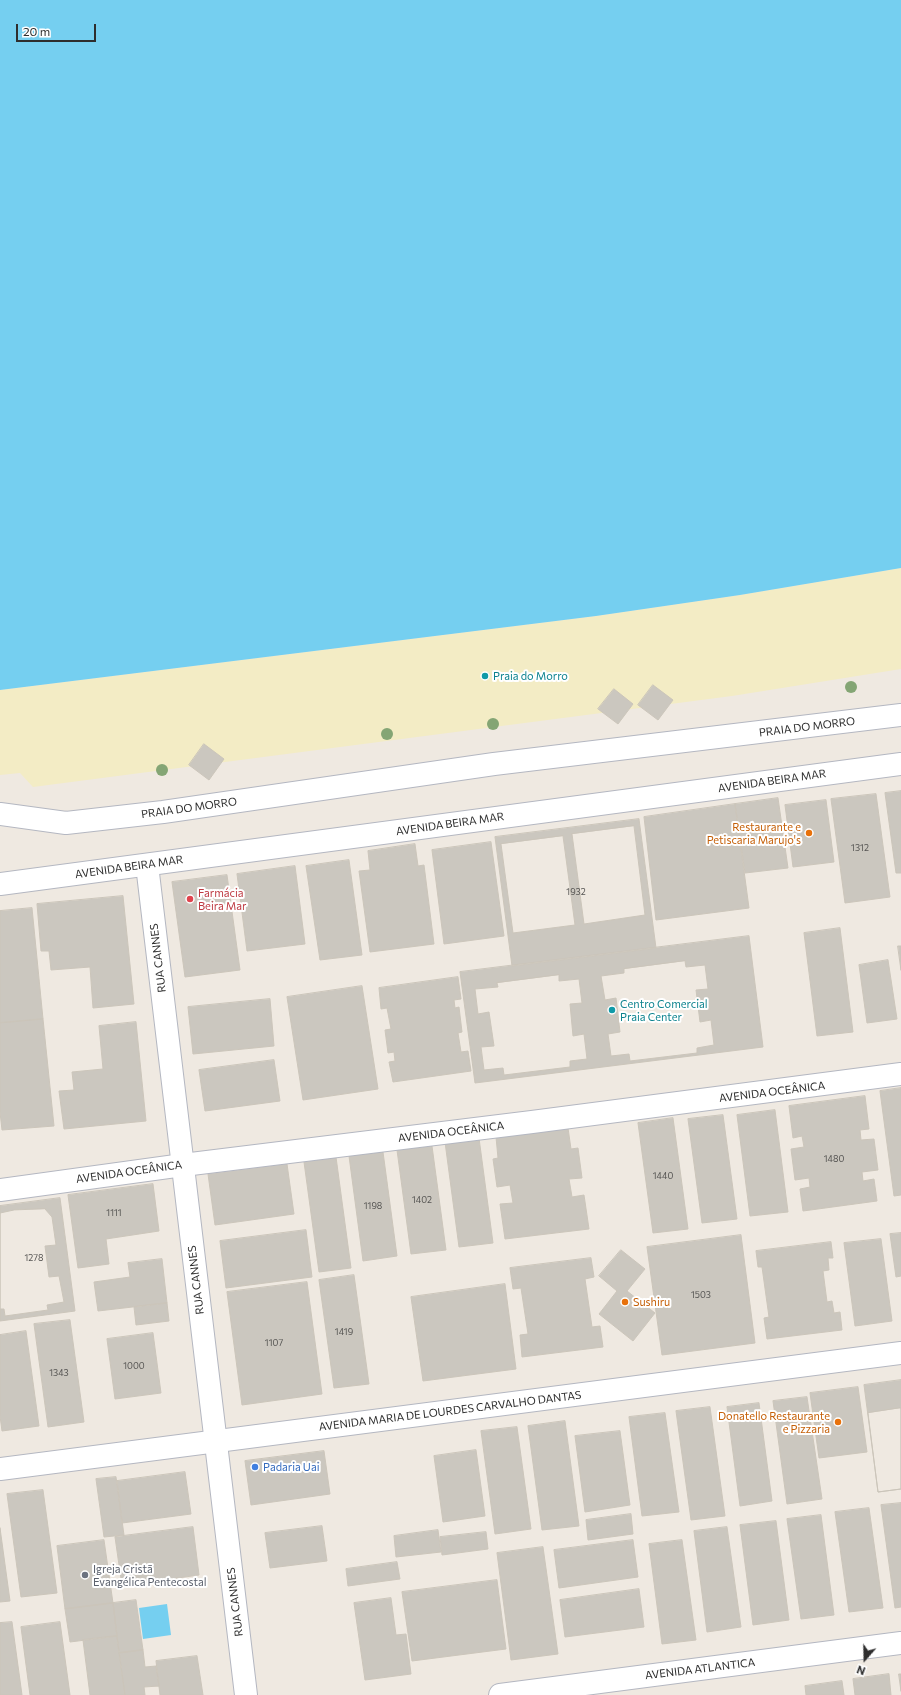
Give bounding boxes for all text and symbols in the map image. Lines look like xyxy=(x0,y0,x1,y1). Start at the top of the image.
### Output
scale bar xyxy=(18,16,98,42)
text: 20 m xyxy=(23,24,50,38)
place label: Praia do Morro xyxy=(493,669,568,683)
marker: Praia do Morro xyxy=(480,671,490,681)
street label: PRAIA DO MORRO xyxy=(758,715,856,739)
street label: AVENIDA BEIRA MAR xyxy=(717,767,827,795)
street label: PRAIA DO MORRO xyxy=(140,795,238,821)
street label: AVENIDA BEIRA MAR xyxy=(395,810,505,838)
place label: Restaurante e Petiscaria Marujo's xyxy=(707,820,801,846)
marker: Restaurante e Petiscaria Marujo's xyxy=(804,828,814,838)
house number: 1312 xyxy=(851,843,869,853)
street label: AVENIDA BEIRA MAR xyxy=(74,853,184,881)
place label: Farmácia Beira Mar xyxy=(198,886,246,912)
house number: 1932 xyxy=(566,887,586,897)
marker: Farmácia Beira Mar xyxy=(185,894,195,904)
street label: RUA CANNES xyxy=(147,923,169,993)
place label: Centro Comercial Praia Center xyxy=(620,997,708,1023)
marker: Centro Comercial Praia Center xyxy=(607,1005,617,1015)
street label: AVENIDA OCEÂNICA xyxy=(718,1079,826,1105)
street label: AVENIDA OCEÂNICA xyxy=(397,1119,505,1145)
house number: 1480 xyxy=(824,1154,844,1164)
street label: AVENIDA OCEÂNICA xyxy=(75,1158,183,1186)
house number: 1440 xyxy=(653,1171,673,1181)
house number: 1402 xyxy=(412,1195,432,1205)
house number: 1198 xyxy=(364,1201,382,1211)
house number: 1111 xyxy=(106,1208,122,1218)
street label: RUA CANNES xyxy=(185,1245,207,1315)
house number: 1278 xyxy=(24,1253,44,1263)
house number: 1503 xyxy=(691,1290,711,1300)
place label: Sushiru xyxy=(633,1295,670,1309)
marker: Sushiru xyxy=(620,1297,630,1307)
house number: 1419 xyxy=(335,1327,353,1337)
house number: 1107 xyxy=(265,1338,283,1348)
house number: 1000 xyxy=(123,1361,145,1371)
house number: 1343 xyxy=(49,1368,69,1378)
street label: AVENIDA MARIA DE LOURDES CARVALHO DANTAS xyxy=(318,1388,582,1434)
place label: Donatello Restaurante e Pizzaria xyxy=(718,1409,830,1435)
marker: Donatello Restaurante e Pizzaria xyxy=(833,1417,843,1427)
place label: Padaria Uai xyxy=(263,1460,319,1474)
marker: Padaria Uai xyxy=(250,1462,260,1472)
place label: Igreja Cristã Evangélica Pentecostal xyxy=(93,1562,207,1588)
street label: RUA CANNES xyxy=(224,1567,246,1637)
marker: Igreja Cristã Evangélica Pentecostal xyxy=(80,1570,90,1580)
north arrow xyxy=(845,1639,885,1679)
street label: AVENIDA ATLANTICA xyxy=(644,1656,756,1682)
text: N xyxy=(855,1663,867,1678)

